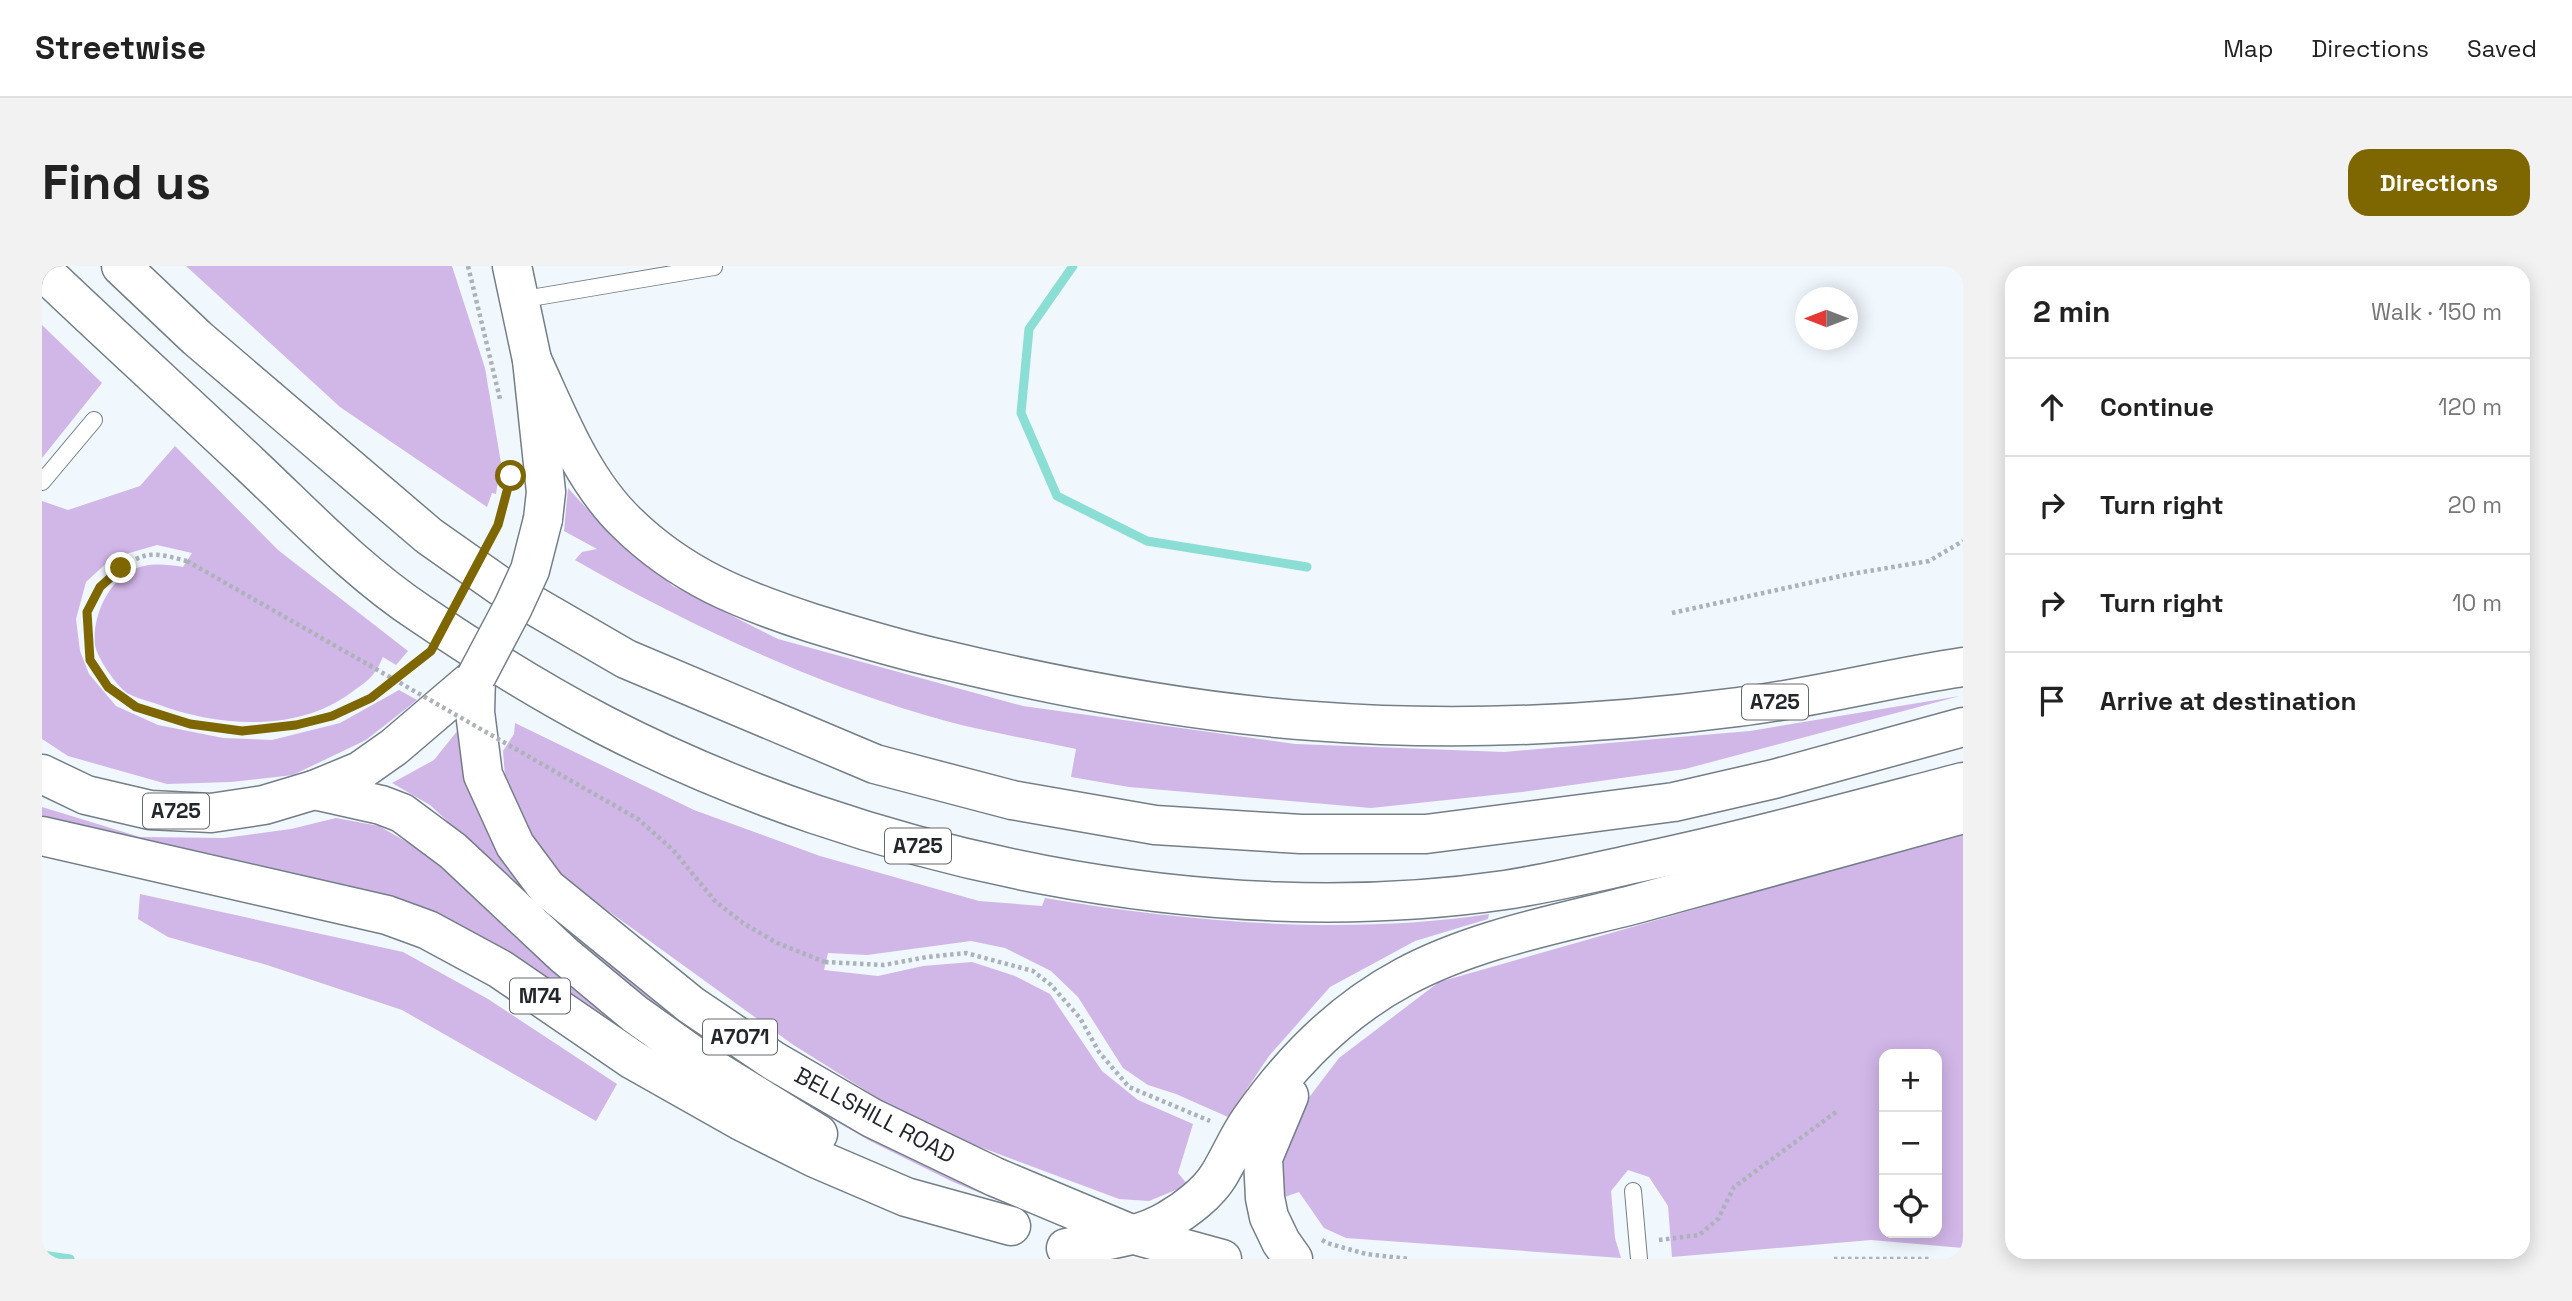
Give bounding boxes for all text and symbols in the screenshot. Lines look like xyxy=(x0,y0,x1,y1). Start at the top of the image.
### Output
text: Streetwise xyxy=(35,27,206,69)
text: Map xyxy=(2223,33,2273,64)
text: Directions xyxy=(2311,33,2429,64)
text: Saved xyxy=(2467,33,2537,64)
button: Directions xyxy=(2348,149,2530,216)
text: Find us xyxy=(42,151,211,213)
north arrow xyxy=(1795,287,1858,350)
text: 2 min xyxy=(2033,292,2111,331)
text: Walk · 150 m xyxy=(2371,297,2502,327)
icon: ahead xyxy=(2033,388,2071,426)
text: Continue xyxy=(2100,390,2214,424)
text: 120 m xyxy=(2438,392,2502,422)
route start xyxy=(495,460,526,491)
icon: right xyxy=(2033,486,2071,524)
text: Turn right xyxy=(2100,488,2224,522)
text: 20 m xyxy=(2448,490,2502,520)
route end xyxy=(105,552,136,583)
icon: right xyxy=(2033,584,2071,622)
text: Turn right xyxy=(2100,586,2224,620)
text: 10 m xyxy=(2452,588,2502,618)
icon: arrive xyxy=(2033,682,2071,720)
road number: A725 xyxy=(1742,684,1808,719)
text: Arrive at destination xyxy=(2100,684,2357,718)
road number: A725 xyxy=(143,794,209,828)
road number: A725 xyxy=(885,828,951,864)
road number: M74 xyxy=(510,978,570,1014)
road number: A7071 xyxy=(703,1020,777,1054)
map controls xyxy=(1879,1049,1942,1238)
button: + xyxy=(1879,1049,1942,1112)
street label: BELLSHILL ROAD xyxy=(789,1060,961,1170)
button: − xyxy=(1879,1112,1942,1175)
button: locate xyxy=(1879,1175,1942,1238)

